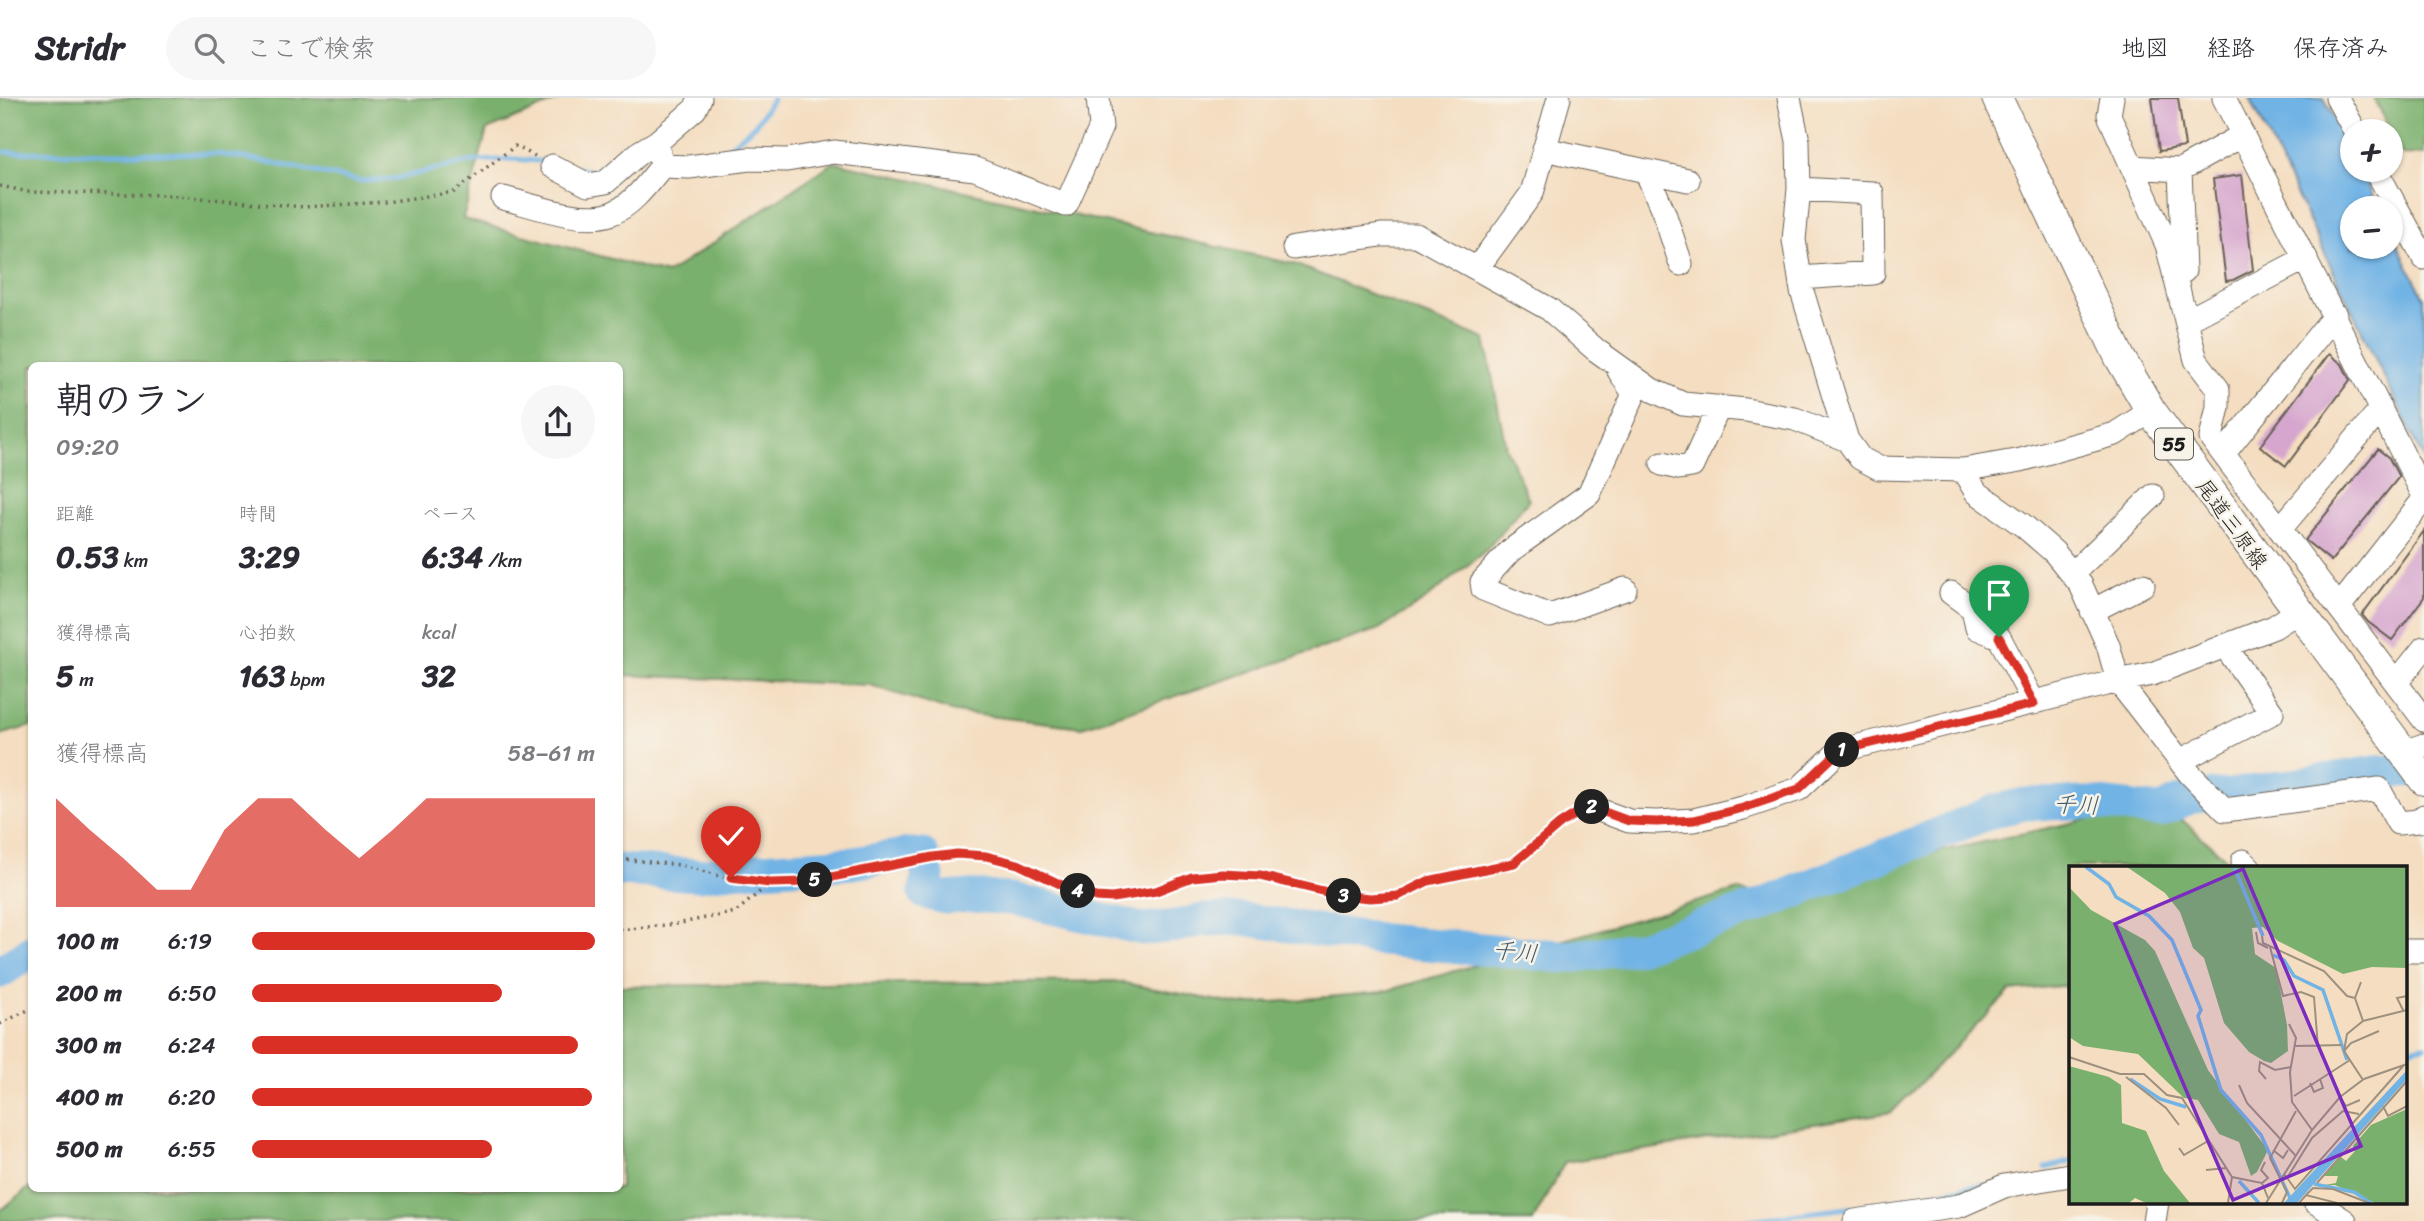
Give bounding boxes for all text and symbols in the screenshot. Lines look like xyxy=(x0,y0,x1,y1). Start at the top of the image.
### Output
search box xyxy=(166,17,656,80)
text: Stridr xyxy=(35,19,124,77)
text: ここで検索 xyxy=(246,25,376,71)
text: 地図 xyxy=(2121,27,2169,69)
text: 経路 xyxy=(2207,27,2255,69)
text: 保存済み xyxy=(2293,27,2389,69)
icon: search xyxy=(190,29,228,67)
map controls xyxy=(2340,119,2403,259)
button: + xyxy=(2340,119,2403,182)
button: − xyxy=(2340,196,2403,259)
text: 朝のラン xyxy=(56,367,208,434)
button: share xyxy=(521,385,595,459)
text: 09:20 xyxy=(56,427,119,468)
road number: 55 xyxy=(2155,428,2193,460)
street label: 尾道三原線 xyxy=(2186,470,2278,578)
text: 距離 xyxy=(56,497,94,530)
text: 時間 xyxy=(239,497,277,530)
text: ペース xyxy=(422,497,478,530)
text: 0.53 xyxy=(56,530,119,584)
text: 3:29 xyxy=(239,530,300,584)
text: 6:34 xyxy=(422,530,483,584)
text: km xyxy=(119,544,148,577)
text: /km xyxy=(483,544,522,577)
pin xyxy=(1969,565,2029,637)
icon: arrive xyxy=(1980,576,2018,614)
text: 獲得標高 xyxy=(56,616,132,649)
text: 心拍数 xyxy=(239,616,296,649)
text: kcal xyxy=(422,616,457,649)
text: 5 xyxy=(56,649,74,703)
text: 163 xyxy=(239,649,285,703)
text: 32 xyxy=(422,649,456,703)
text: m xyxy=(74,663,94,696)
text: bpm xyxy=(285,663,325,696)
pin: 1 xyxy=(1825,732,1860,768)
text: 獲得標高 xyxy=(56,733,148,774)
text: 58–61 m xyxy=(507,733,595,774)
text: 1 xyxy=(1837,733,1846,766)
water label: 千川 xyxy=(2052,784,2100,826)
pin: 2 xyxy=(1574,790,1610,824)
text: 2 xyxy=(1586,790,1597,823)
pin xyxy=(701,806,761,878)
icon: check xyxy=(712,817,750,855)
pin: 5 xyxy=(798,862,832,898)
text: 5 xyxy=(809,863,820,896)
inset map xyxy=(2069,866,2406,1204)
pin: 4 xyxy=(1060,874,1096,908)
text: 4 xyxy=(1072,874,1083,907)
pin: 3 xyxy=(1326,878,1362,914)
text: 3 xyxy=(1338,879,1349,912)
text: 100 m xyxy=(56,921,119,962)
text: 6:19 xyxy=(168,921,212,962)
water label: 千川 xyxy=(1490,930,1540,974)
text: 200 m xyxy=(56,973,122,1014)
text: 6:50 xyxy=(168,973,217,1014)
text: 300 m xyxy=(56,1025,121,1066)
text: 6:24 xyxy=(168,1025,216,1066)
text: 400 m xyxy=(56,1077,123,1118)
text: 6:20 xyxy=(168,1077,216,1118)
text: 500 m xyxy=(56,1129,123,1170)
text: 6:55 xyxy=(168,1129,216,1170)

